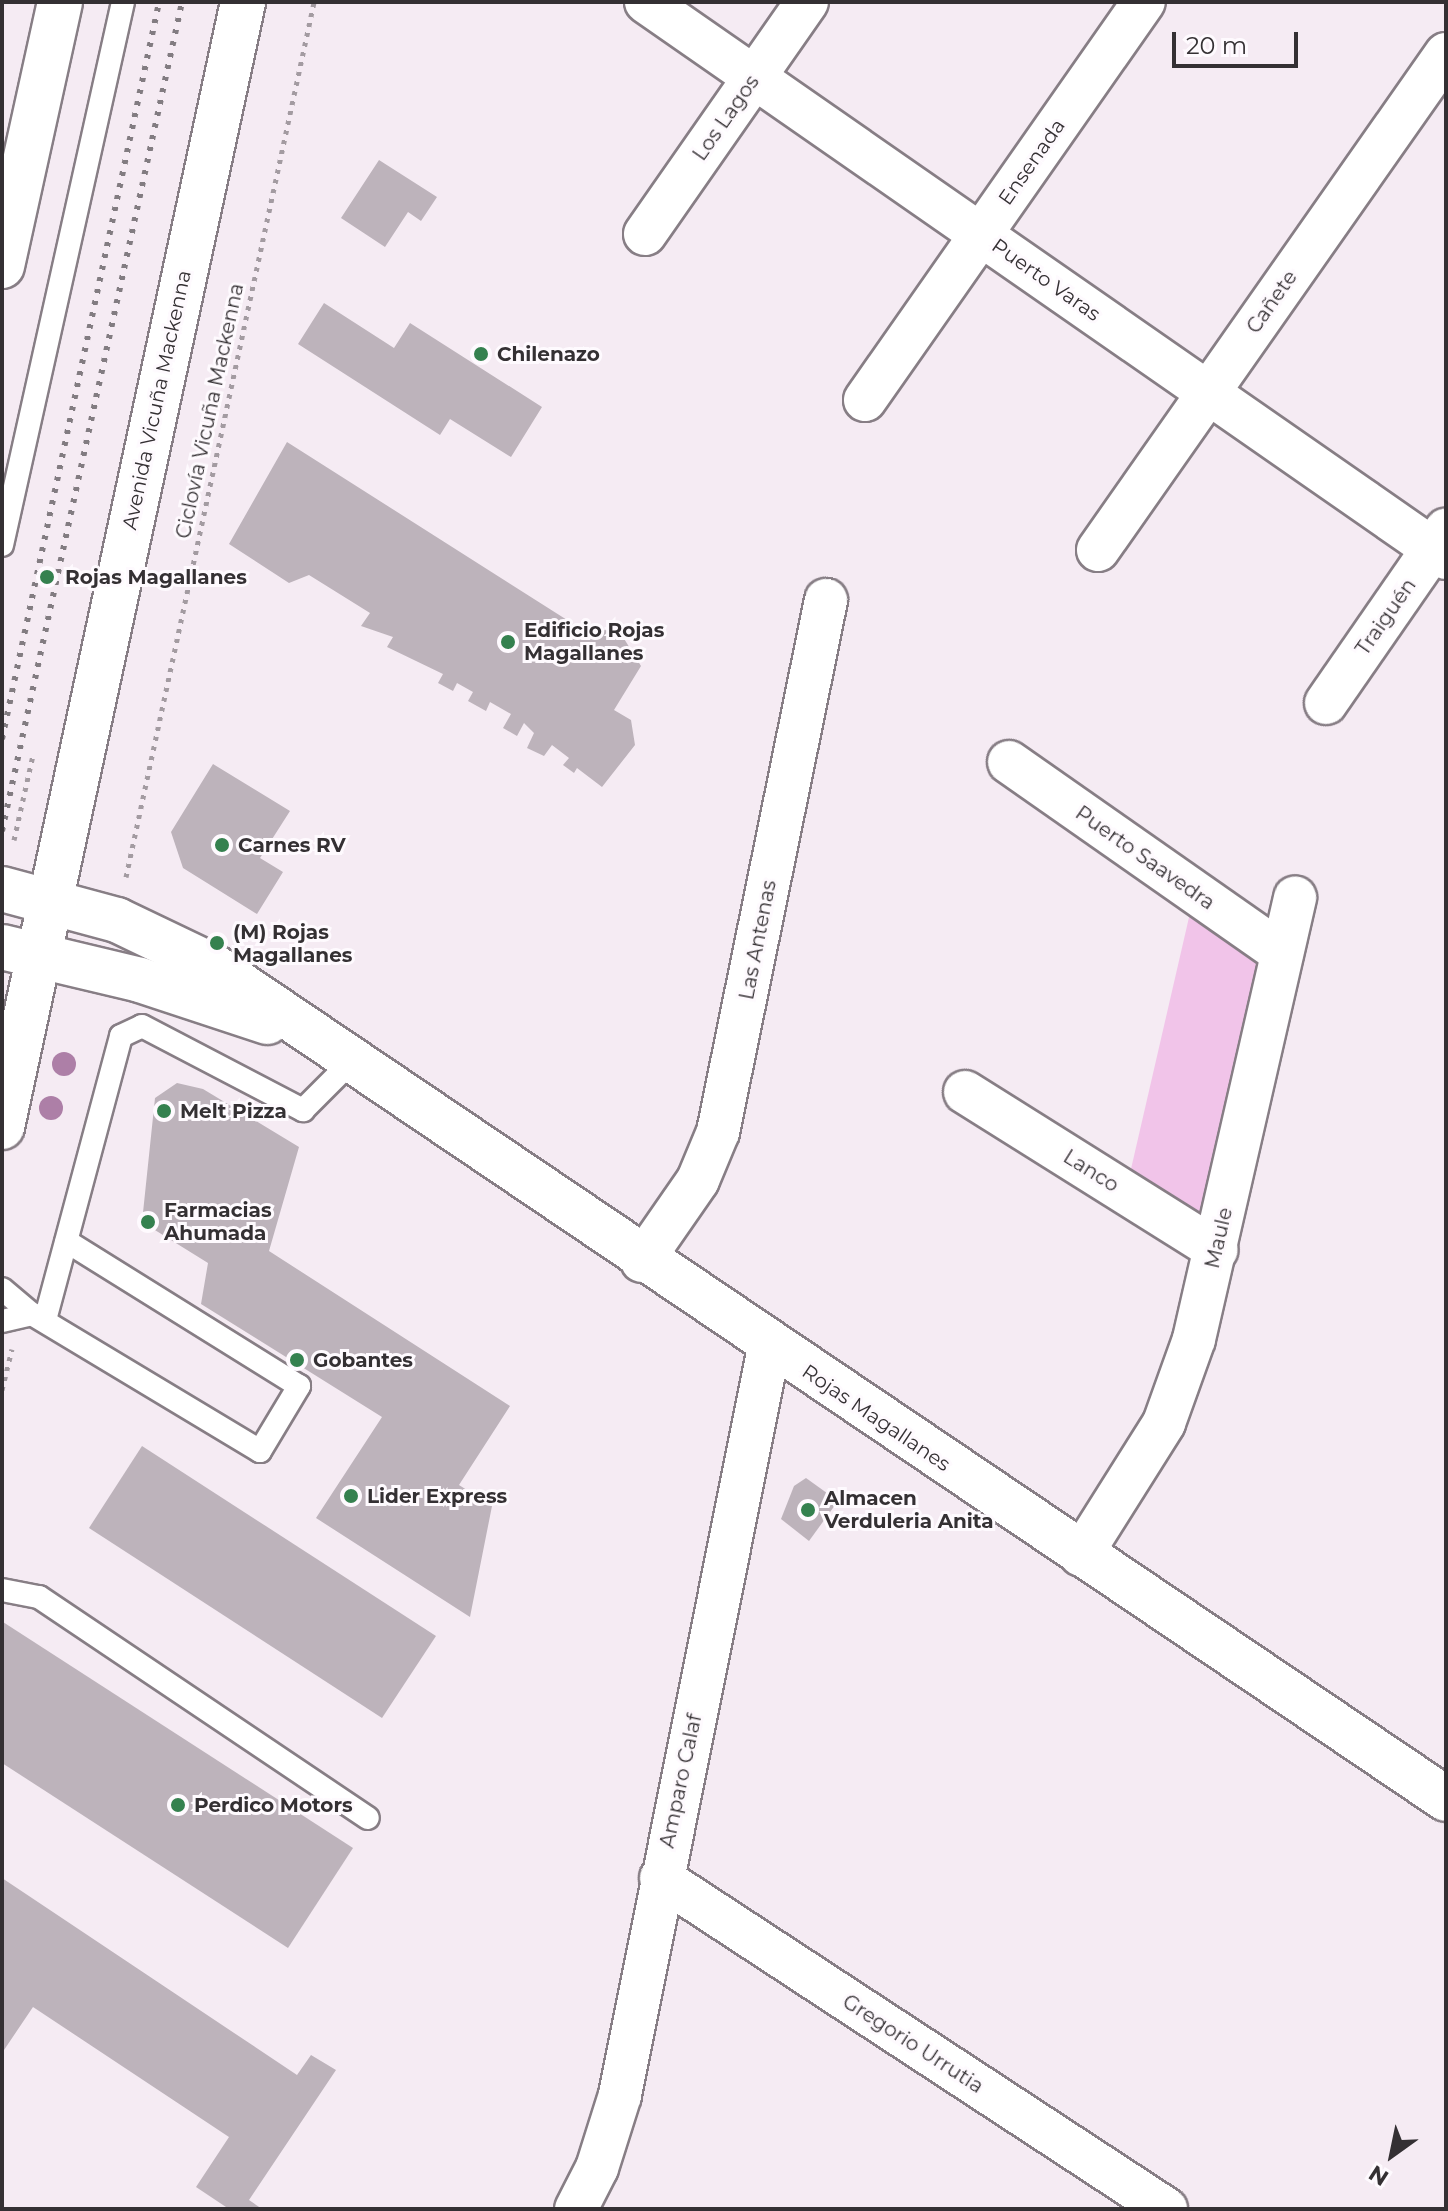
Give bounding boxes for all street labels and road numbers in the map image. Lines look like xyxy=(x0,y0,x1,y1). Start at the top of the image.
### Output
street label: Los Lagos xyxy=(688,71,764,165)
street label: Ensenada xyxy=(994,114,1070,210)
street label: Puerto Varas xyxy=(987,234,1105,326)
street label: Cañete xyxy=(1242,266,1302,338)
street label: Avenida Vicuña Mackenna xyxy=(118,268,196,532)
street label: Ciclovía Vicuña Mackenna xyxy=(171,281,249,541)
street label: Traiguén xyxy=(1351,574,1421,660)
street label: Puerto Saavedra xyxy=(1071,801,1219,915)
street label: Las Antenas xyxy=(735,878,781,1002)
street label: Lanco xyxy=(1059,1145,1123,1197)
street label: Maule xyxy=(1200,1205,1238,1271)
street label: Rojas Magallanes xyxy=(797,1360,955,1476)
street label: Amparo Calaf xyxy=(655,1712,707,1850)
street label: Gregorio Urrutia xyxy=(838,1990,988,2098)

